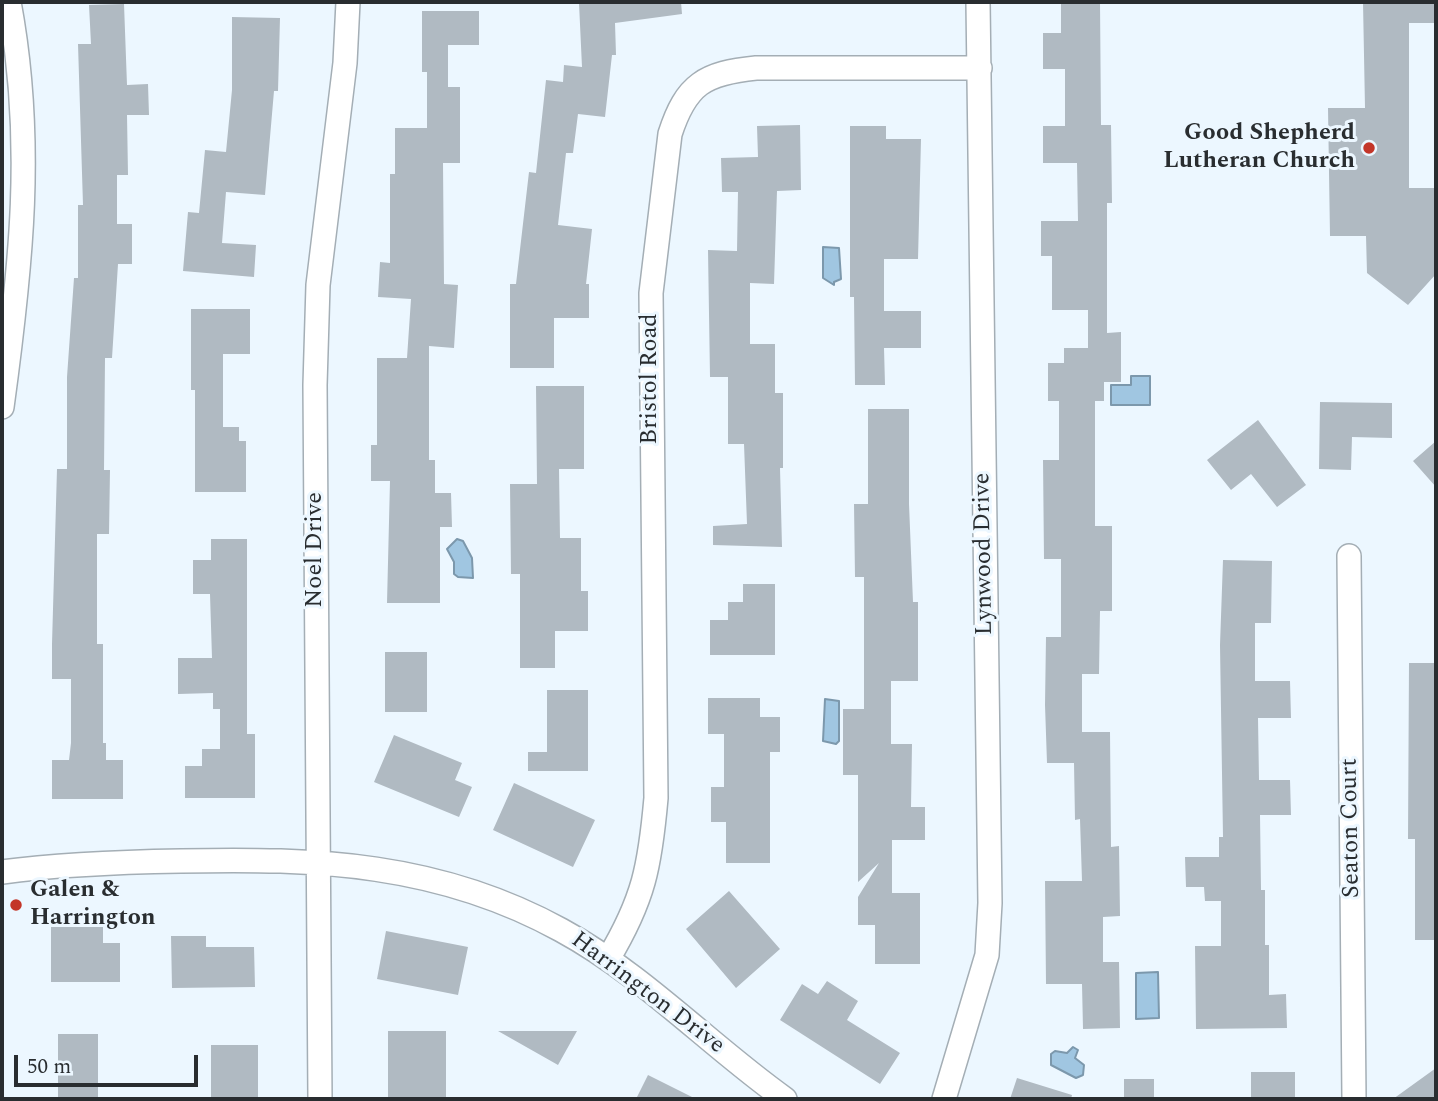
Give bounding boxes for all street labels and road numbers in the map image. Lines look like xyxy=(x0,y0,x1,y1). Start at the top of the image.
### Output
street label: Bristol Road xyxy=(637,313,665,445)
street label: Lynwood Drive xyxy=(969,472,1001,636)
street label: Noel Drive xyxy=(302,492,330,608)
street label: Seaton Court xyxy=(1336,758,1368,898)
street label: Harrington Drive xyxy=(565,927,729,1061)

